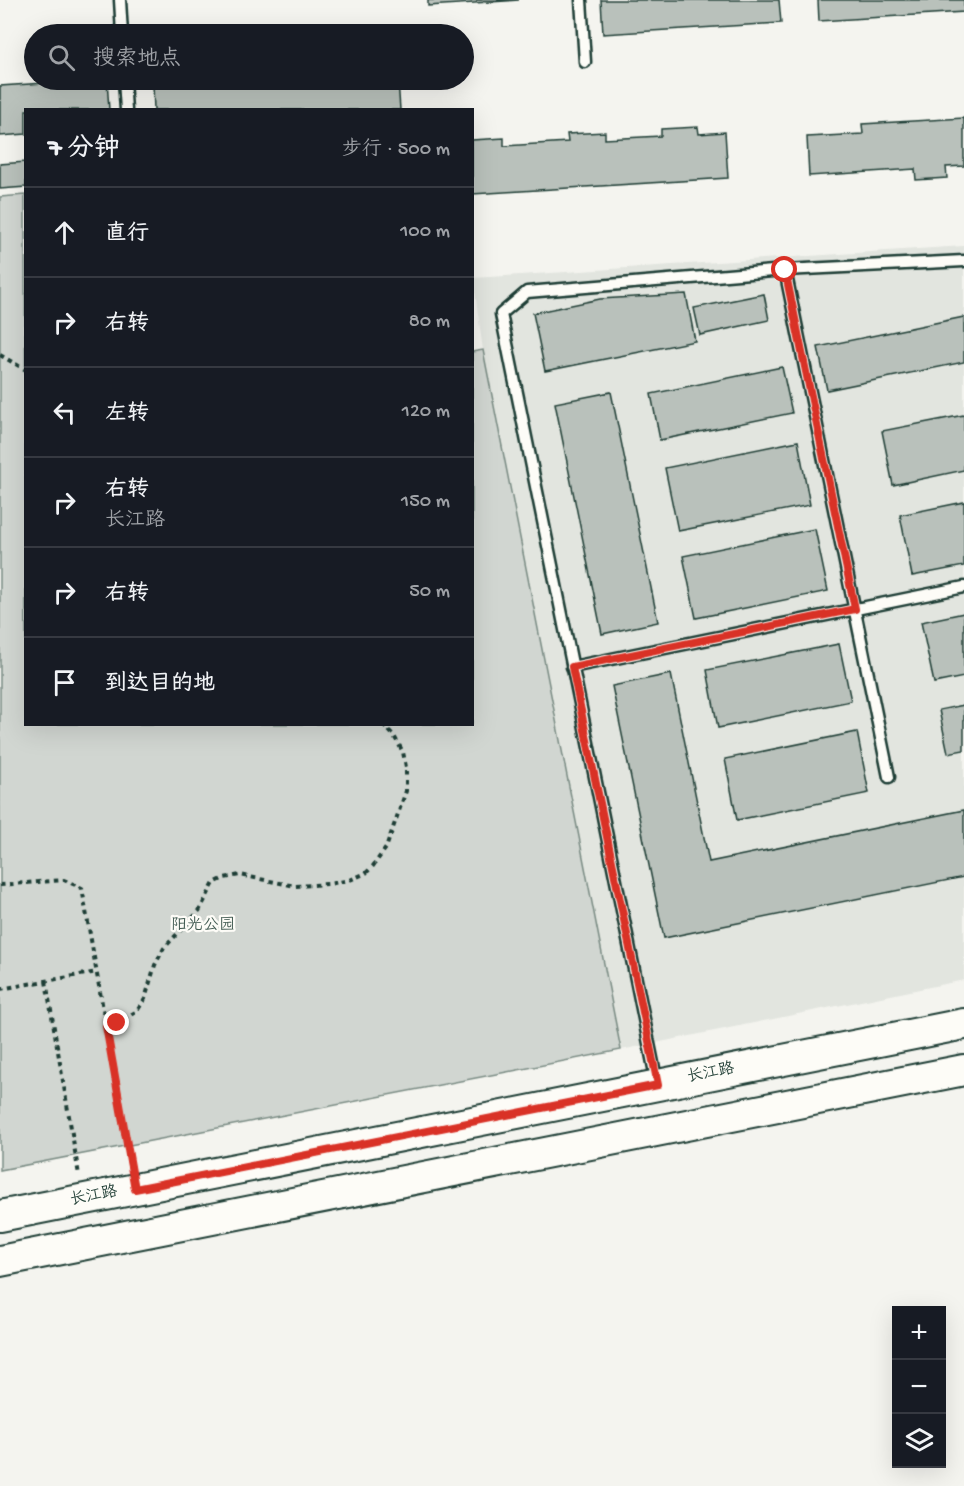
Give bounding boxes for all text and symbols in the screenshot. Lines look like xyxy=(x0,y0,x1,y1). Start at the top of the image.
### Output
search box xyxy=(24,24,474,90)
icon: search xyxy=(45,41,78,74)
text: 搜索地点 xyxy=(93,47,181,73)
text: 7 分钟 xyxy=(48,135,120,166)
text: 步行 · 500 m xyxy=(342,139,450,162)
icon: ahead xyxy=(48,216,81,249)
text: 100 m xyxy=(400,221,450,244)
text: 直行 xyxy=(105,222,149,248)
route start xyxy=(771,256,797,282)
icon: right xyxy=(48,306,81,339)
text: 80 m xyxy=(409,311,450,334)
text: 右转 xyxy=(105,312,149,338)
icon: left xyxy=(48,396,81,429)
text: 120 m xyxy=(402,401,450,424)
text: 左转 xyxy=(105,402,149,428)
text: 右转 xyxy=(105,478,149,504)
icon: right xyxy=(48,486,81,519)
text: 150 m xyxy=(401,491,450,514)
text: 长江路 xyxy=(105,510,165,533)
icon: right xyxy=(48,576,81,609)
text: 50 m xyxy=(409,581,450,604)
text: 右转 xyxy=(105,582,149,608)
icon: arrive xyxy=(48,666,81,699)
text: 到达目的地 xyxy=(105,672,215,698)
park label: 阳光公园 xyxy=(171,916,235,936)
route end xyxy=(103,1009,129,1035)
street label: 长江路 xyxy=(685,1058,736,1088)
street label: 长江路 xyxy=(68,1181,119,1211)
map controls xyxy=(892,1306,946,1468)
button: + xyxy=(892,1306,946,1360)
button: − xyxy=(892,1360,946,1414)
button: layers xyxy=(892,1414,946,1468)

